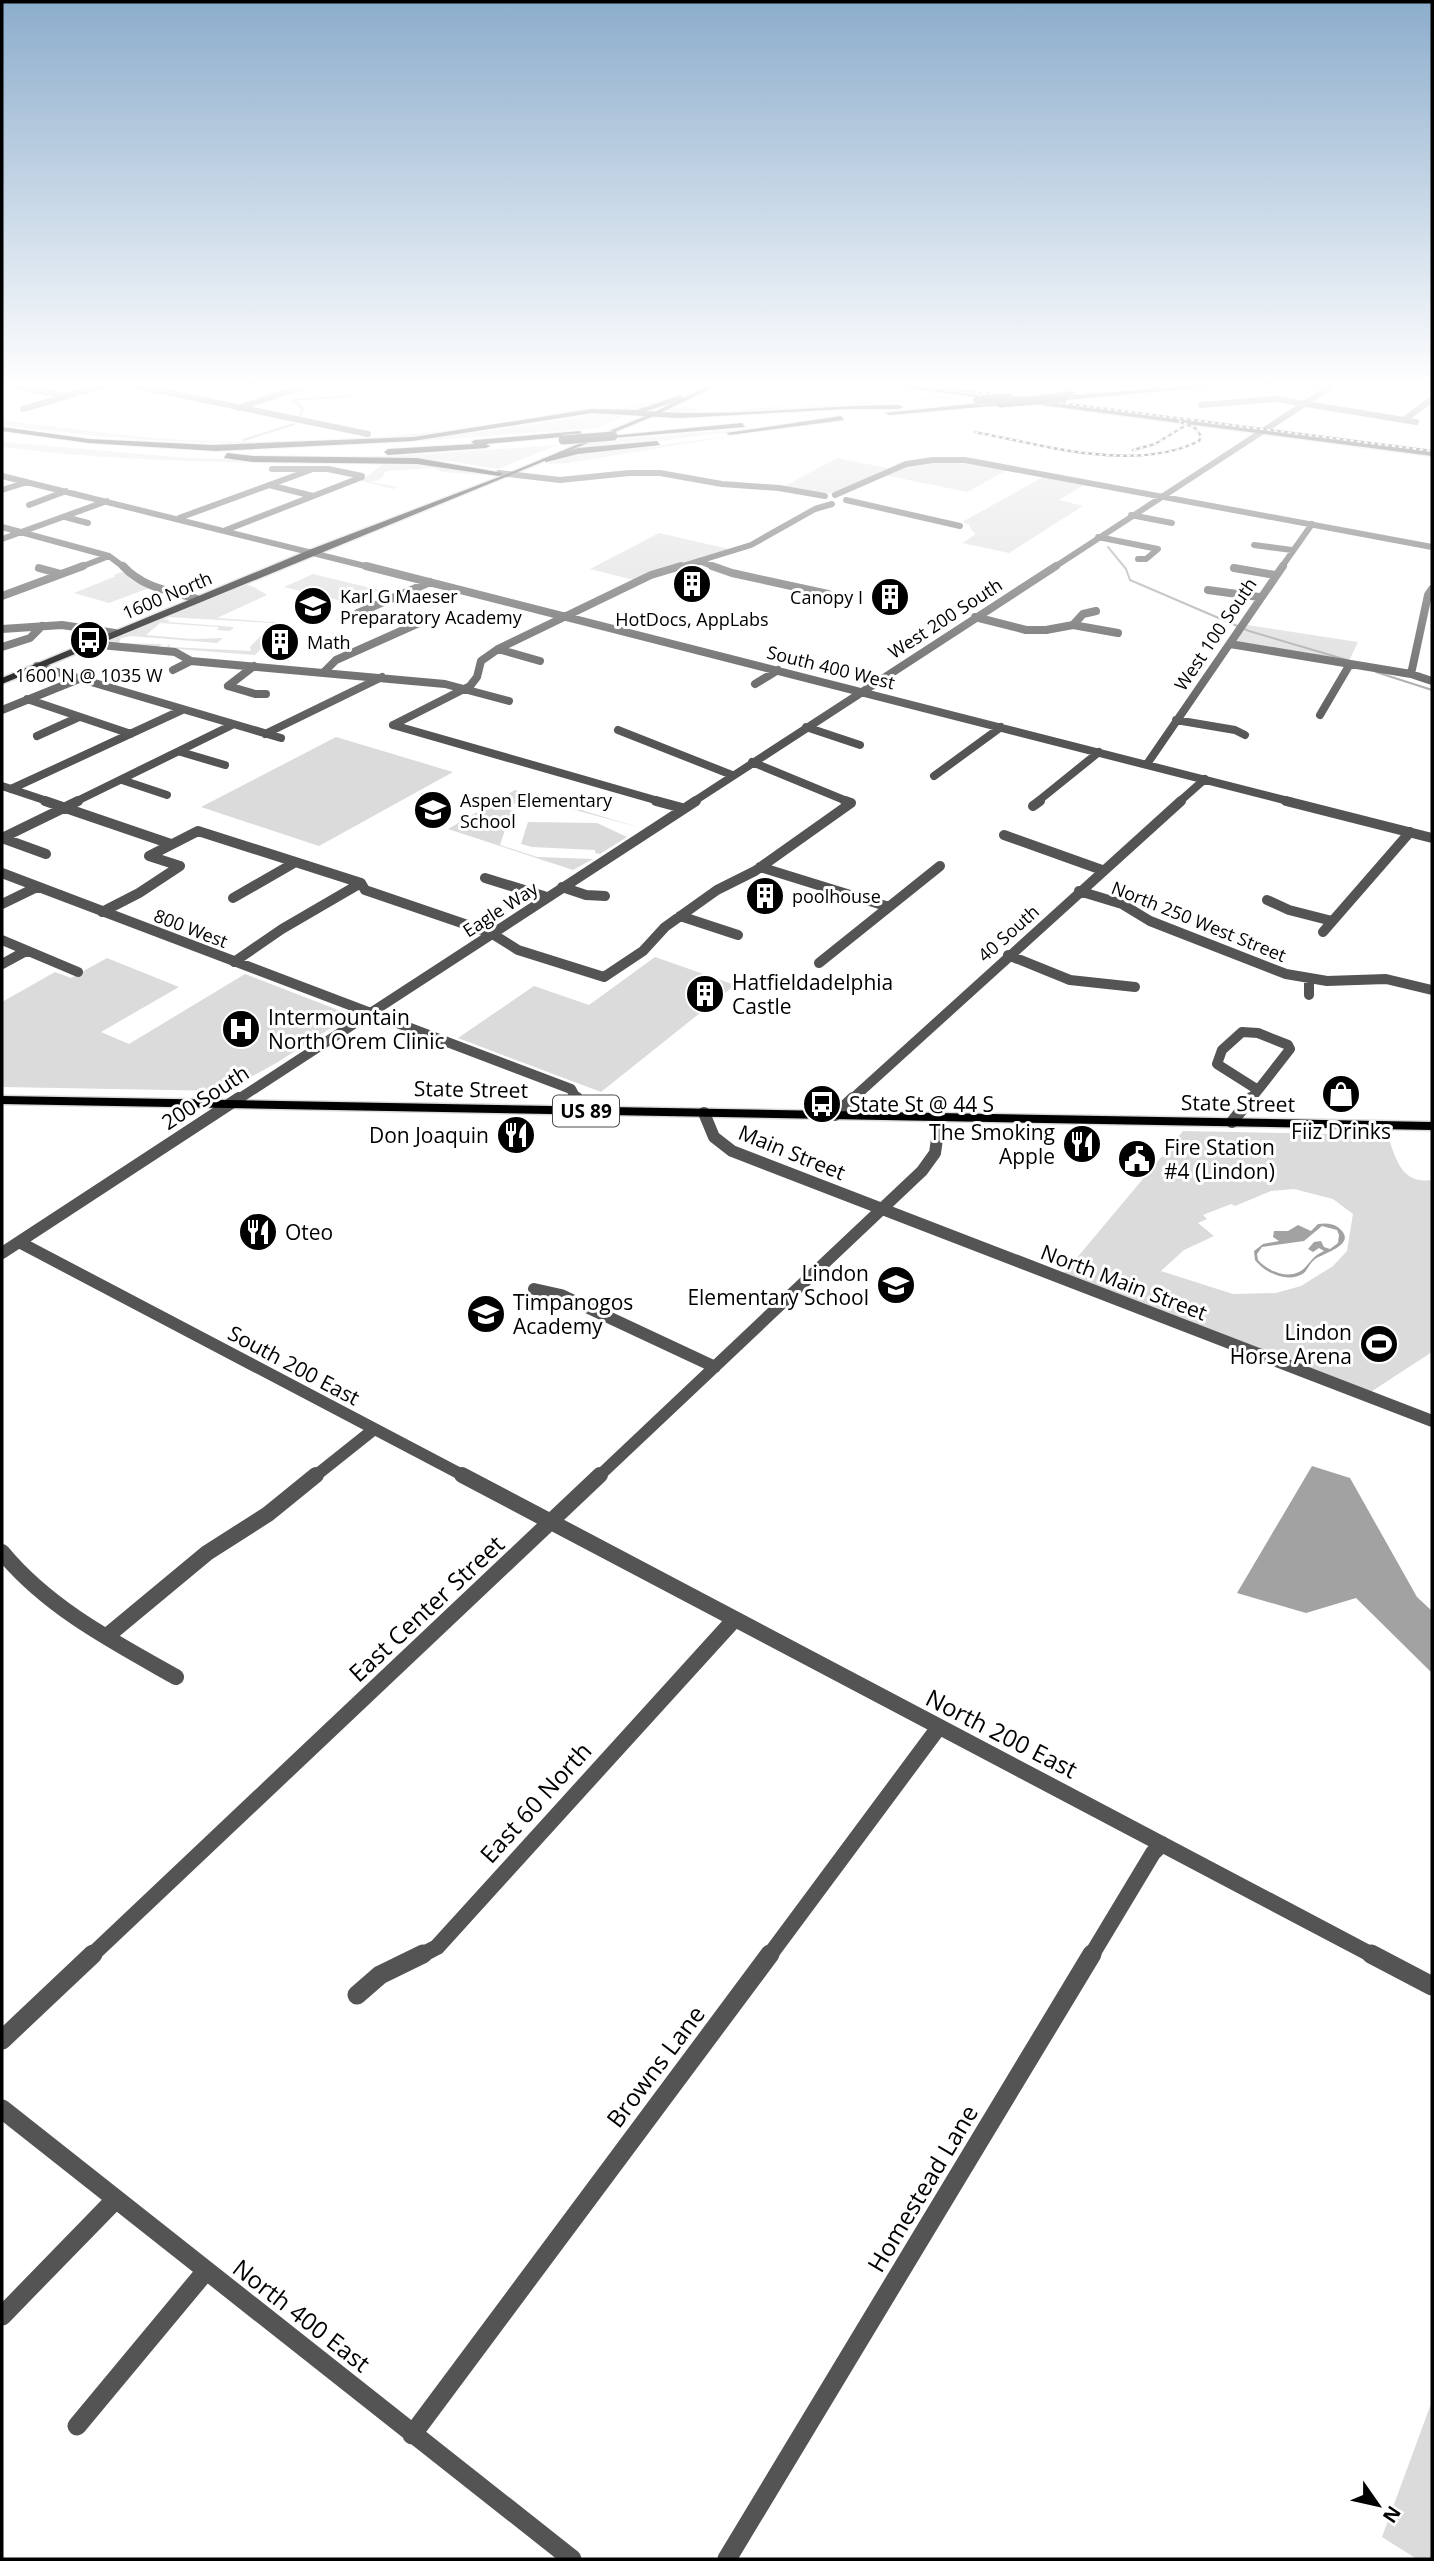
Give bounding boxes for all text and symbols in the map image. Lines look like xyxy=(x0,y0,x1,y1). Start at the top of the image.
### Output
building icon: HotDocs, AppLabs xyxy=(671,563,713,605)
street label: 1600 North xyxy=(119,565,215,625)
street label: West 200 South xyxy=(883,572,1007,664)
street label: West 100 South xyxy=(1168,573,1262,695)
building icon: Canopy I xyxy=(869,576,911,618)
place label: Karl G Maeser Preparatory Academy xyxy=(340,584,523,629)
school or university icon: Karl G Maeser Preparatory Academy xyxy=(292,585,334,627)
place label: Canopy I xyxy=(790,585,863,609)
place label: HotDocs, AppLabs xyxy=(615,607,769,631)
bus stop icon: 1600 N @ 1035 W xyxy=(68,619,110,661)
building icon: Math xyxy=(259,621,301,663)
place label: Math xyxy=(307,630,351,654)
street label: South 400 West xyxy=(764,639,898,695)
place label: 1600 N @ 1035 W xyxy=(15,663,163,687)
place label: Aspen Elementary School xyxy=(460,788,613,833)
school or university icon: Aspen Elementary School xyxy=(412,789,454,831)
street label: Eagle Way xyxy=(458,875,543,942)
building icon: poolhouse xyxy=(744,875,786,917)
street label: North 250 West Street xyxy=(1108,875,1290,967)
place label: poolhouse xyxy=(792,884,881,908)
street label: 40 South xyxy=(972,899,1044,967)
street label: 800 West xyxy=(151,903,231,953)
place label: Hatfieldadelphia Castle xyxy=(732,968,893,1020)
building icon: Hatfieldadelphia Castle xyxy=(684,973,726,1015)
place label: Intermountain North Orem Clinic xyxy=(268,1003,445,1055)
hospital icon: Intermountain North Orem Clinic xyxy=(220,1008,262,1050)
street label: 200 South xyxy=(156,1058,254,1136)
shop icon: Fiiz Drinks xyxy=(1320,1073,1362,1115)
street label: State Street xyxy=(414,1074,528,1104)
bus stop icon: State St @ 44 S xyxy=(801,1083,843,1125)
street label: State Street xyxy=(1181,1088,1295,1118)
place label: State St @ 44 S xyxy=(849,1090,994,1118)
road number: US 89 xyxy=(553,1096,619,1126)
restaurant icon: Don Joaquin xyxy=(495,1114,537,1156)
place label: Fiiz Drinks xyxy=(1291,1117,1391,1145)
street label: Main Street xyxy=(734,1118,850,1186)
place label: The Smoking Apple xyxy=(929,1118,1055,1170)
place label: Don Joaquin xyxy=(369,1121,489,1149)
restaurant icon: The Smoking Apple xyxy=(1061,1123,1103,1165)
place label: Fire Station #4 (Lindon) xyxy=(1164,1133,1275,1185)
public building icon: Fire Station #4 (Lindon) xyxy=(1116,1138,1158,1180)
restaurant icon: Oteo xyxy=(237,1211,279,1253)
place label: Oteo xyxy=(285,1218,333,1246)
street label: North Main Street xyxy=(1037,1237,1211,1327)
place label: Lindon Elementary School xyxy=(687,1259,869,1311)
school or university icon: Lindon Elementary School xyxy=(875,1264,917,1306)
place label: Timpanogos Academy xyxy=(513,1288,633,1340)
school or university icon: Timpanogos Academy xyxy=(465,1293,507,1335)
place label: Lindon Horse Arena xyxy=(1230,1318,1352,1370)
street label: South 200 East xyxy=(223,1319,365,1411)
sports icon: Lindon Horse Arena xyxy=(1358,1323,1400,1365)
street label: East Center Street xyxy=(341,1527,511,1689)
street label: North 200 East xyxy=(921,1681,1083,1785)
street label: East 60 North xyxy=(472,1734,598,1870)
street label: Browns Lane xyxy=(598,1998,712,2134)
street label: Homestead Lane xyxy=(859,2098,985,2278)
street label: North 400 East xyxy=(226,2251,378,2379)
north arrow xyxy=(1343,2470,1413,2540)
text: N xyxy=(1377,2501,1407,2528)

